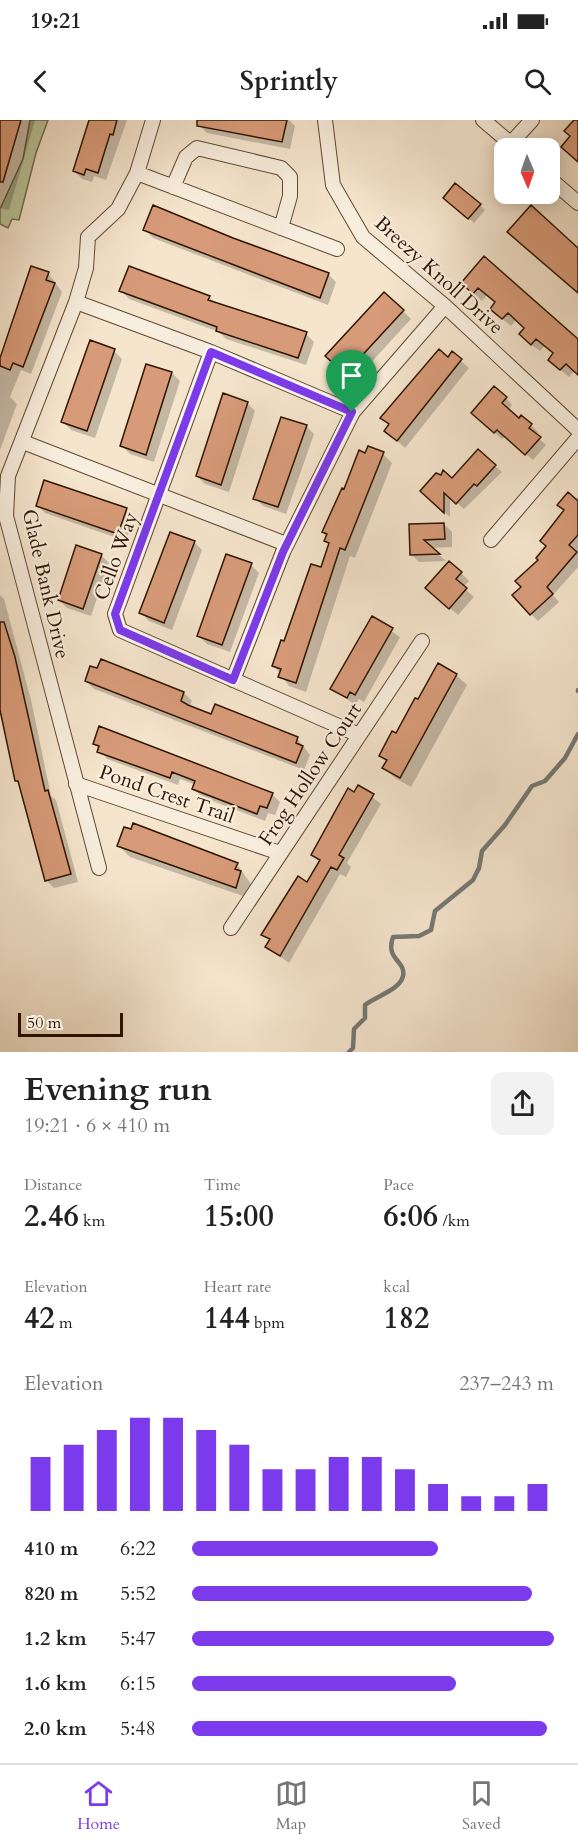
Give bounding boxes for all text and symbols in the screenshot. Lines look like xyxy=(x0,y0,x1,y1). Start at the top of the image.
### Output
text: 19:21 xyxy=(30,6,81,36)
text: Sprintly xyxy=(240,63,338,100)
icon: back xyxy=(24,65,57,98)
icon: search xyxy=(521,65,554,98)
north arrow xyxy=(494,138,560,204)
map controls xyxy=(494,138,560,204)
street label: Breezy Knoll Drive xyxy=(369,210,509,340)
pin xyxy=(326,350,377,412)
icon: arrive xyxy=(335,359,368,392)
street label: Glade Bank Drive xyxy=(16,507,76,661)
street label: Cello Way xyxy=(88,508,145,604)
street label: Frog Hollow Court xyxy=(252,697,368,851)
street label: Pond Crest Trail xyxy=(96,758,238,830)
scale bar xyxy=(18,1010,123,1037)
text: 50 m xyxy=(27,1012,61,1034)
text: Evening run xyxy=(24,1067,212,1112)
button: share xyxy=(491,1072,554,1135)
text: 19:21 · 6 × 410 m xyxy=(24,1112,170,1139)
text: Distance xyxy=(24,1174,82,1196)
text: Time xyxy=(204,1174,241,1196)
text: Pace xyxy=(383,1174,414,1196)
text: 2.46 xyxy=(24,1196,79,1237)
text: 15:00 xyxy=(204,1196,274,1237)
text: 6:06 xyxy=(383,1196,438,1237)
text: km xyxy=(79,1210,105,1232)
text: /km xyxy=(438,1210,470,1232)
text: Elevation xyxy=(24,1276,88,1298)
text: Heart rate xyxy=(204,1276,271,1298)
text: kcal xyxy=(383,1276,410,1298)
text: 42 xyxy=(24,1298,55,1339)
text: 144 xyxy=(204,1298,250,1339)
text: 182 xyxy=(383,1298,429,1339)
text: m xyxy=(55,1312,73,1334)
text: bpm xyxy=(250,1312,285,1334)
text: Elevation xyxy=(24,1370,103,1397)
text: 237–243 m xyxy=(459,1370,554,1397)
text: 410 m xyxy=(24,1535,79,1562)
text: 6:22 xyxy=(120,1535,156,1562)
text: 820 m xyxy=(24,1580,79,1607)
text: 5:52 xyxy=(120,1580,156,1607)
text: 1.2 km xyxy=(24,1625,87,1652)
text: 5:47 xyxy=(120,1625,156,1652)
text: 1.6 km xyxy=(24,1670,87,1697)
text: 6:15 xyxy=(120,1670,156,1697)
text: 2.0 km xyxy=(24,1715,87,1742)
text: 5:48 xyxy=(120,1715,156,1742)
tab: Home xyxy=(77,1777,120,1835)
tab: Map xyxy=(275,1777,308,1835)
tab: Saved xyxy=(462,1777,501,1835)

